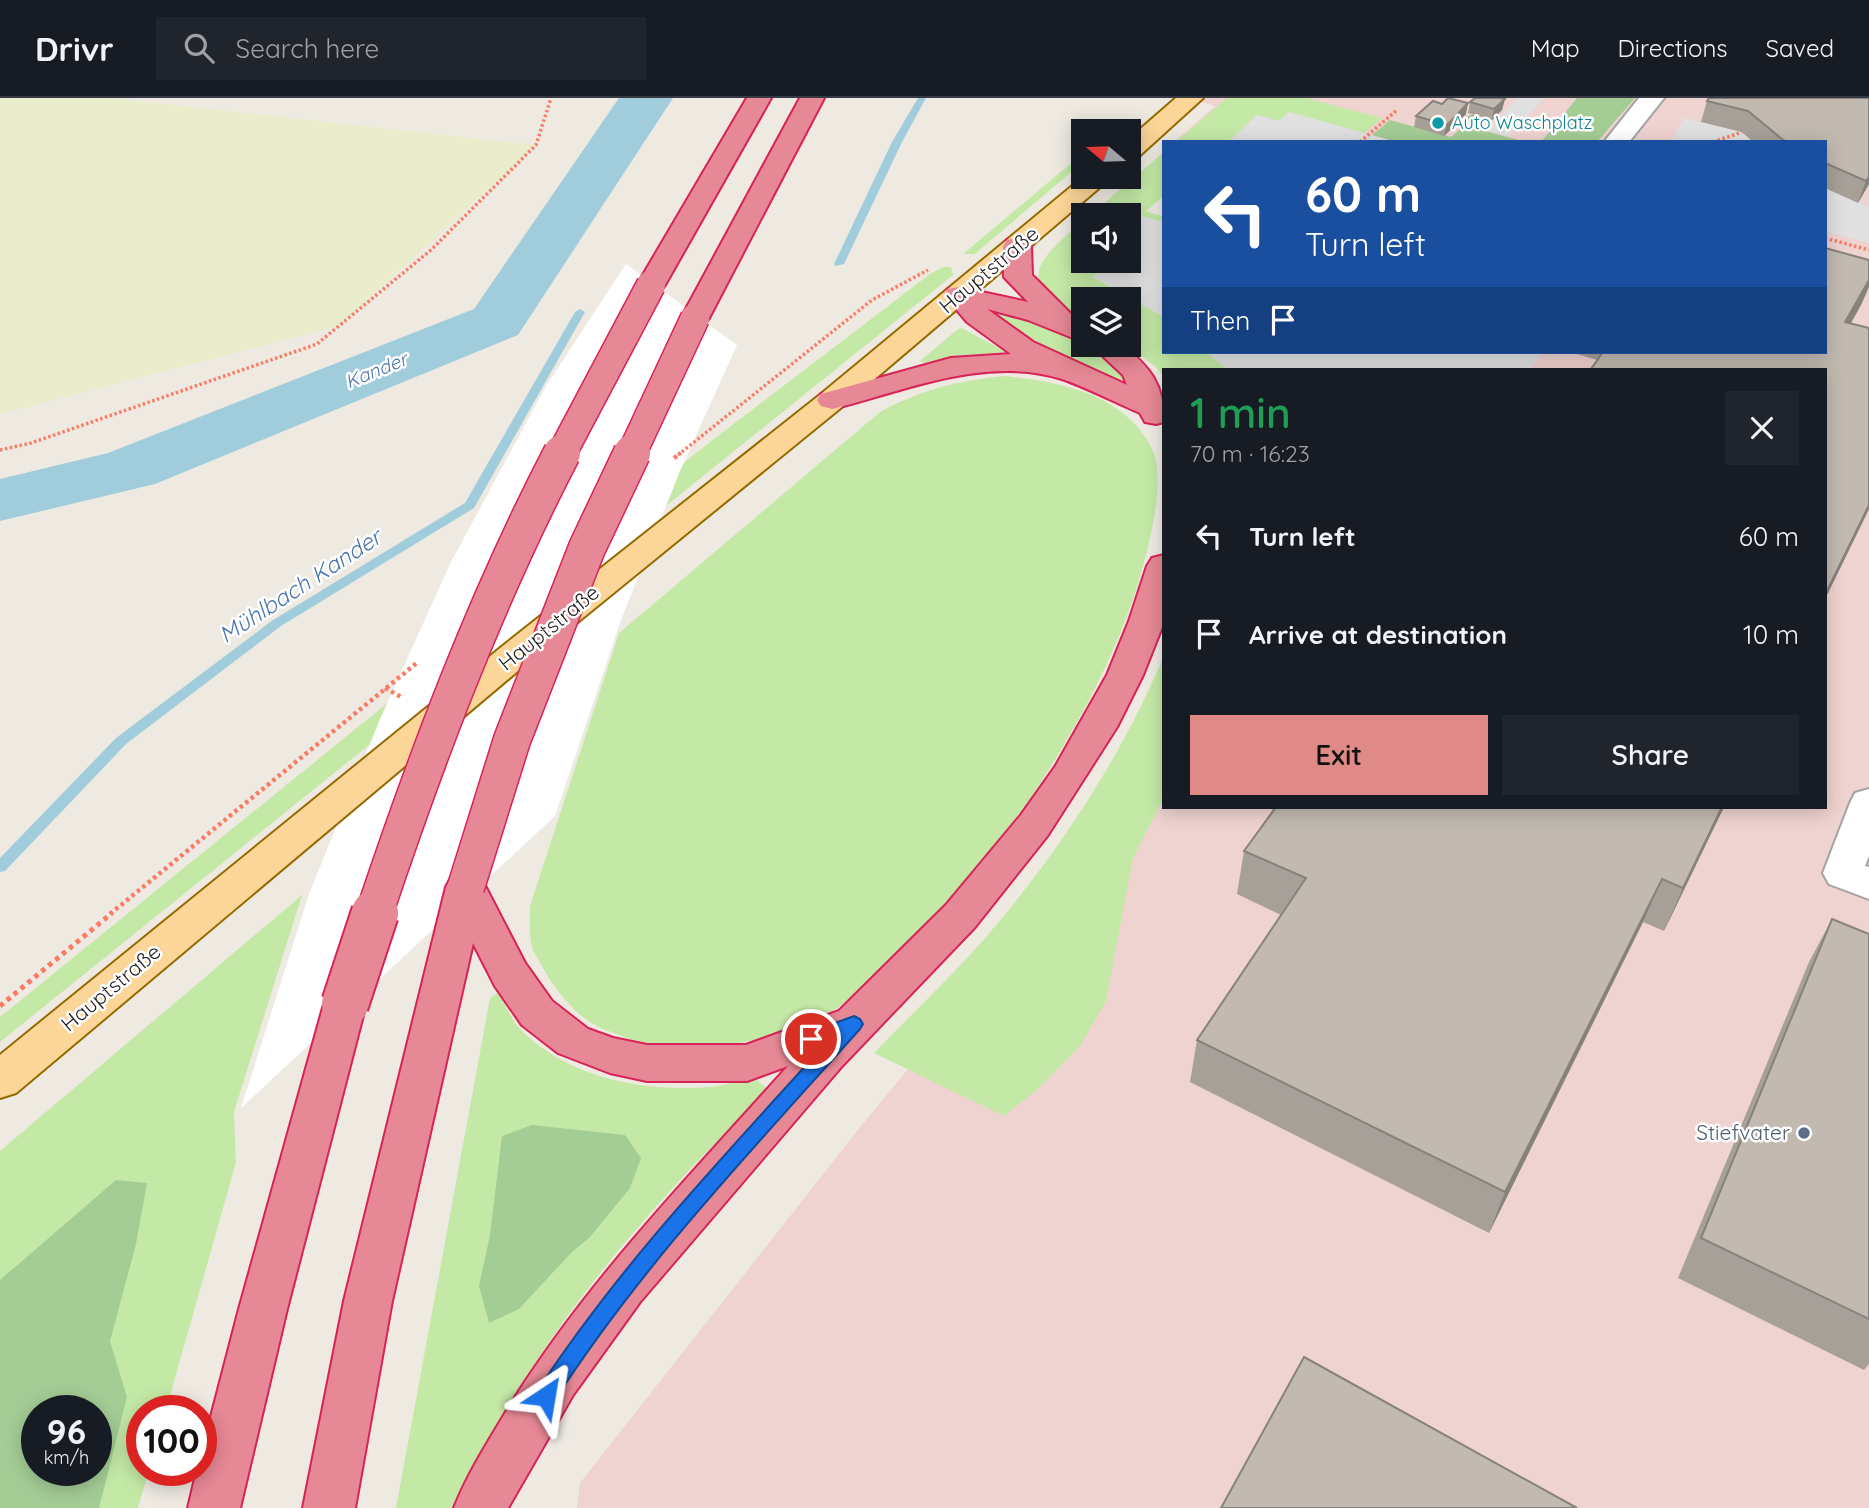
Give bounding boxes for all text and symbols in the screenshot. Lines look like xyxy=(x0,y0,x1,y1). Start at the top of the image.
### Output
search box xyxy=(156,17,646,80)
text: Drivr xyxy=(35,28,114,69)
icon: search xyxy=(180,29,218,67)
text: Search here xyxy=(236,32,379,65)
text: Map xyxy=(1531,33,1580,63)
text: Directions xyxy=(1618,33,1728,63)
text: Saved xyxy=(1766,33,1834,63)
place label: Auto Waschplatz xyxy=(1452,111,1592,134)
marker: Auto Waschplatz xyxy=(1430,115,1446,131)
north arrow xyxy=(1071,119,1141,189)
map controls xyxy=(1071,119,1141,357)
text: 60 m xyxy=(1305,163,1421,224)
icon: left xyxy=(1190,168,1281,259)
button: sound xyxy=(1071,203,1141,273)
street label: Hauptstraße xyxy=(933,220,1043,318)
text: Turn left xyxy=(1305,224,1426,264)
button: layers xyxy=(1071,287,1141,357)
icon: arrive xyxy=(1264,301,1302,339)
text: Then xyxy=(1190,304,1250,337)
water label: Kander xyxy=(341,346,413,393)
text: 1 min xyxy=(1190,386,1291,439)
button: close xyxy=(1725,391,1799,465)
text: 70 m · 16:23 xyxy=(1190,439,1310,468)
icon: left xyxy=(1190,517,1228,555)
water label: Mühlbach Kander xyxy=(213,520,389,649)
text: Turn left xyxy=(1249,520,1356,553)
text: 60 m xyxy=(1739,520,1799,553)
street label: Hauptstraße xyxy=(493,579,604,676)
icon: arrive xyxy=(1190,615,1228,653)
text: Arrive at destination xyxy=(1249,618,1507,651)
text: 10 m xyxy=(1743,618,1799,651)
button: Exit xyxy=(1190,715,1488,795)
button: Share xyxy=(1502,715,1799,795)
street label: Hauptstraße xyxy=(55,938,165,1036)
pin xyxy=(781,1009,841,1069)
icon: arrive xyxy=(792,1020,830,1058)
place label: Stiefvater xyxy=(1696,1119,1790,1145)
marker: Stiefvater xyxy=(1796,1125,1812,1141)
position arrow xyxy=(509,1359,583,1433)
speed limit sign: 100 xyxy=(126,1395,217,1486)
text: 96 xyxy=(47,1409,86,1453)
text: km/h xyxy=(44,1446,89,1469)

